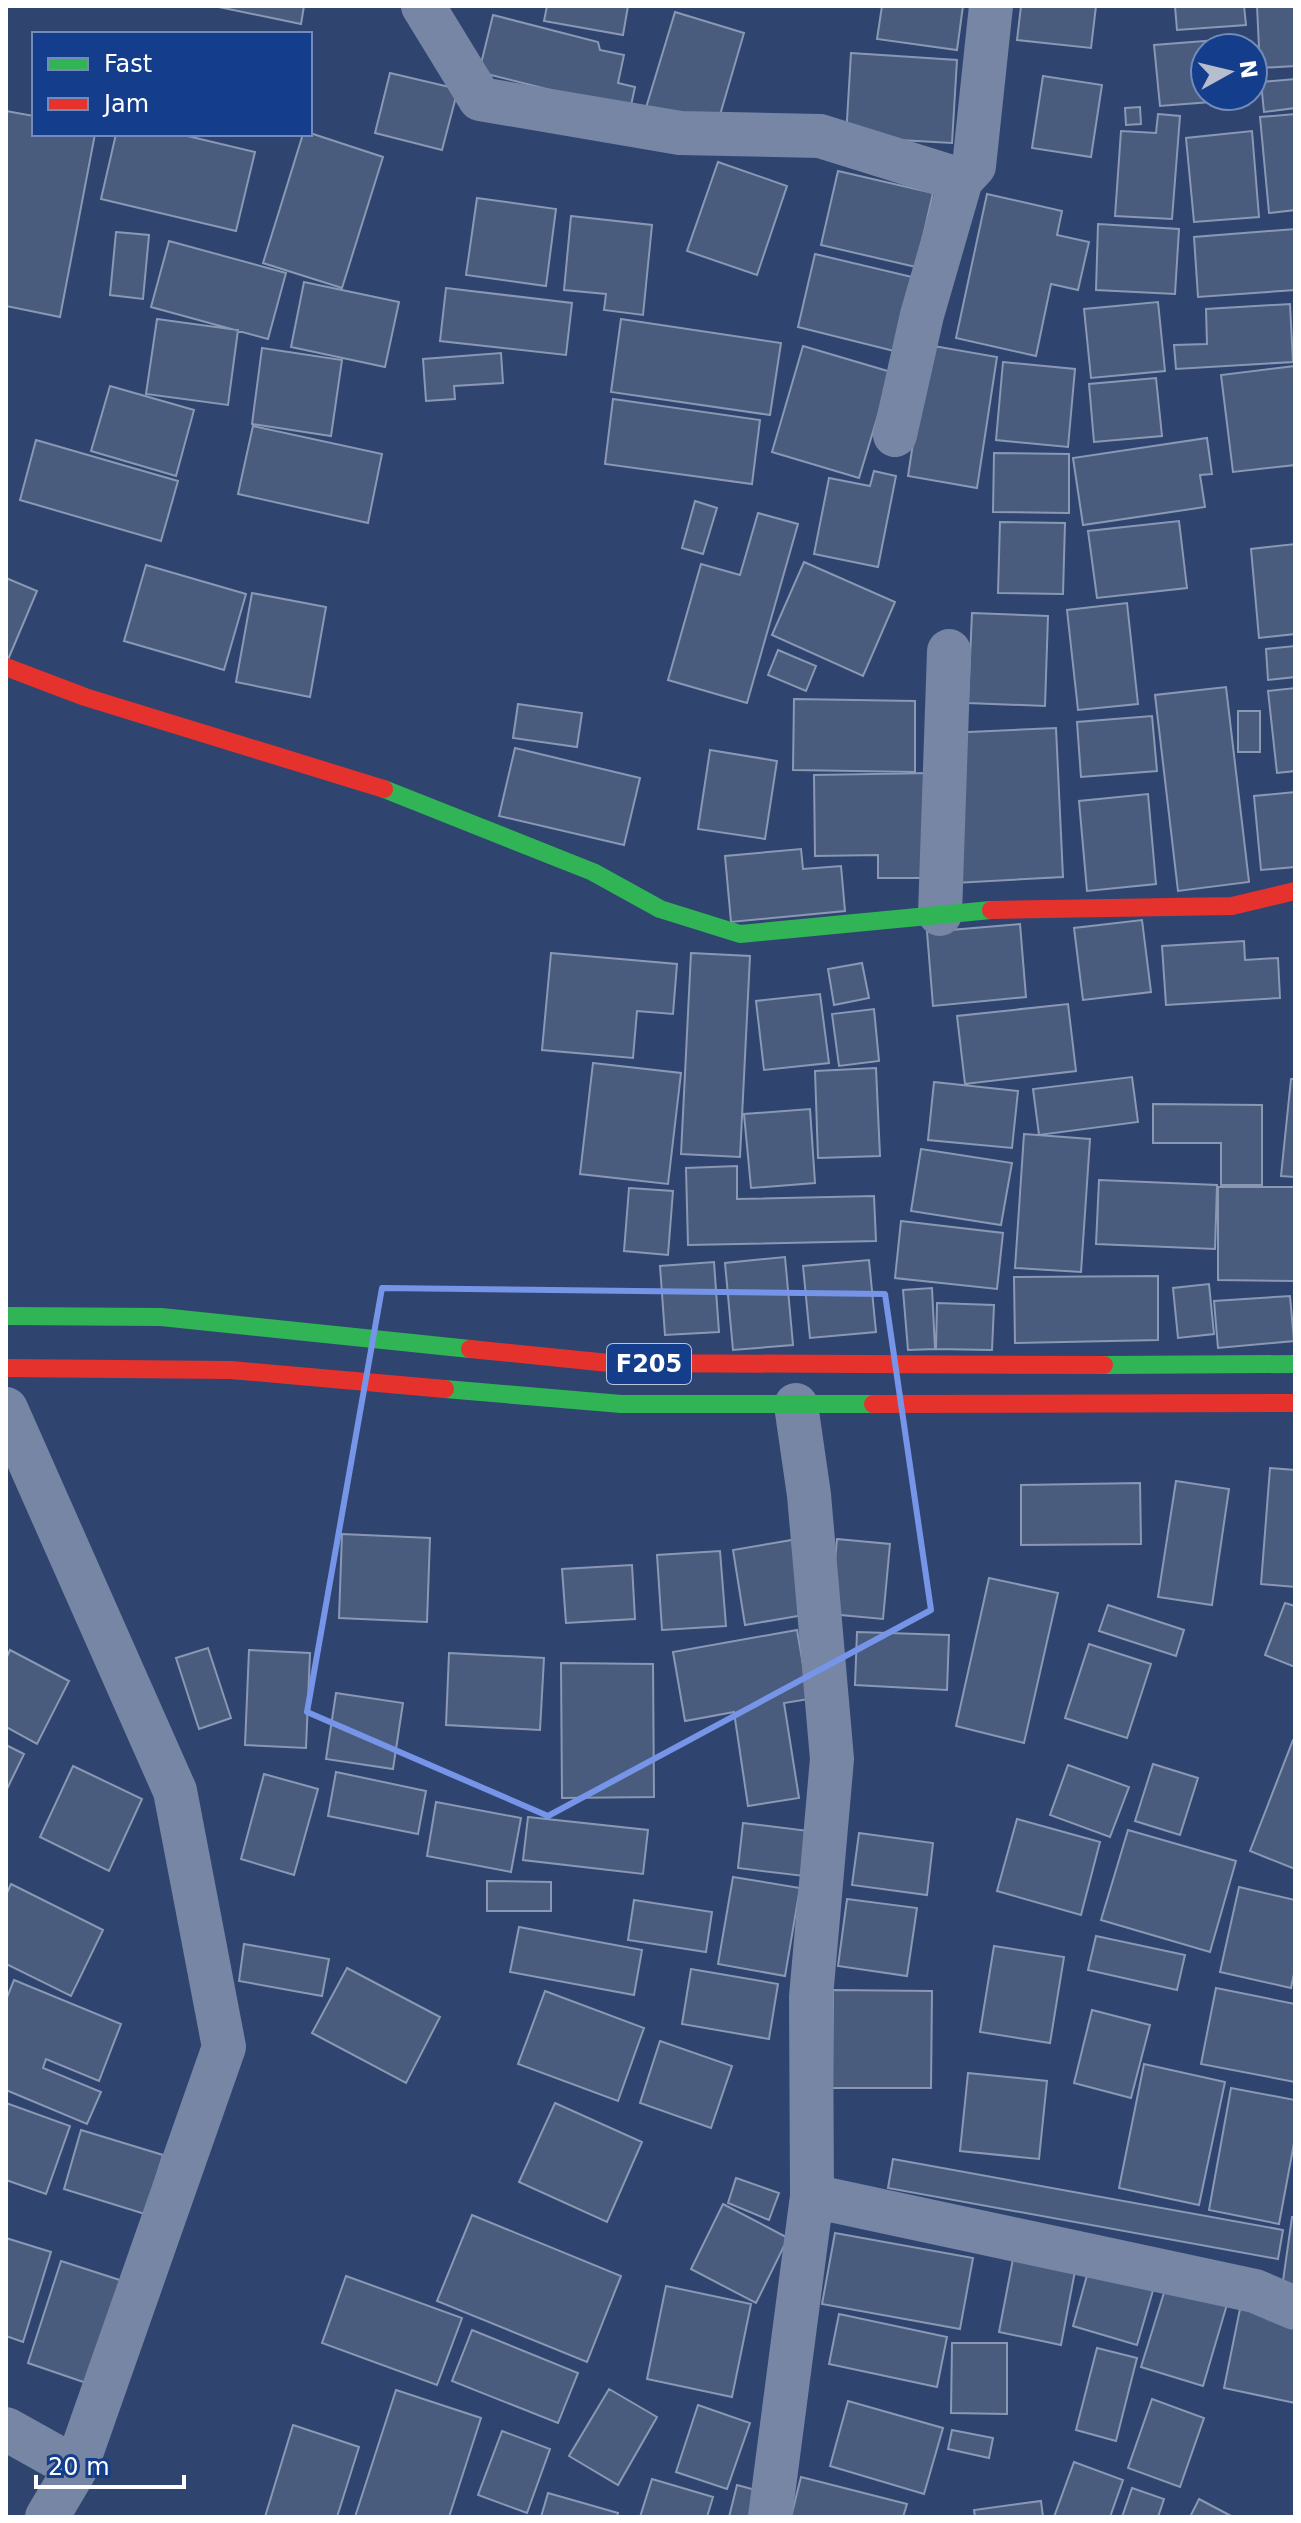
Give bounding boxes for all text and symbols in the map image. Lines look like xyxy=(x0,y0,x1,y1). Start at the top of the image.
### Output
legend xyxy=(32,32,312,136)
north arrow xyxy=(1189,32,1269,112)
text: Fast xyxy=(104,50,152,78)
text: N xyxy=(1235,58,1262,80)
text: Jam xyxy=(102,90,149,118)
road number: F205 xyxy=(607,1344,691,1384)
scale bar xyxy=(36,2439,184,2489)
text: 20 m xyxy=(48,2453,110,2481)

